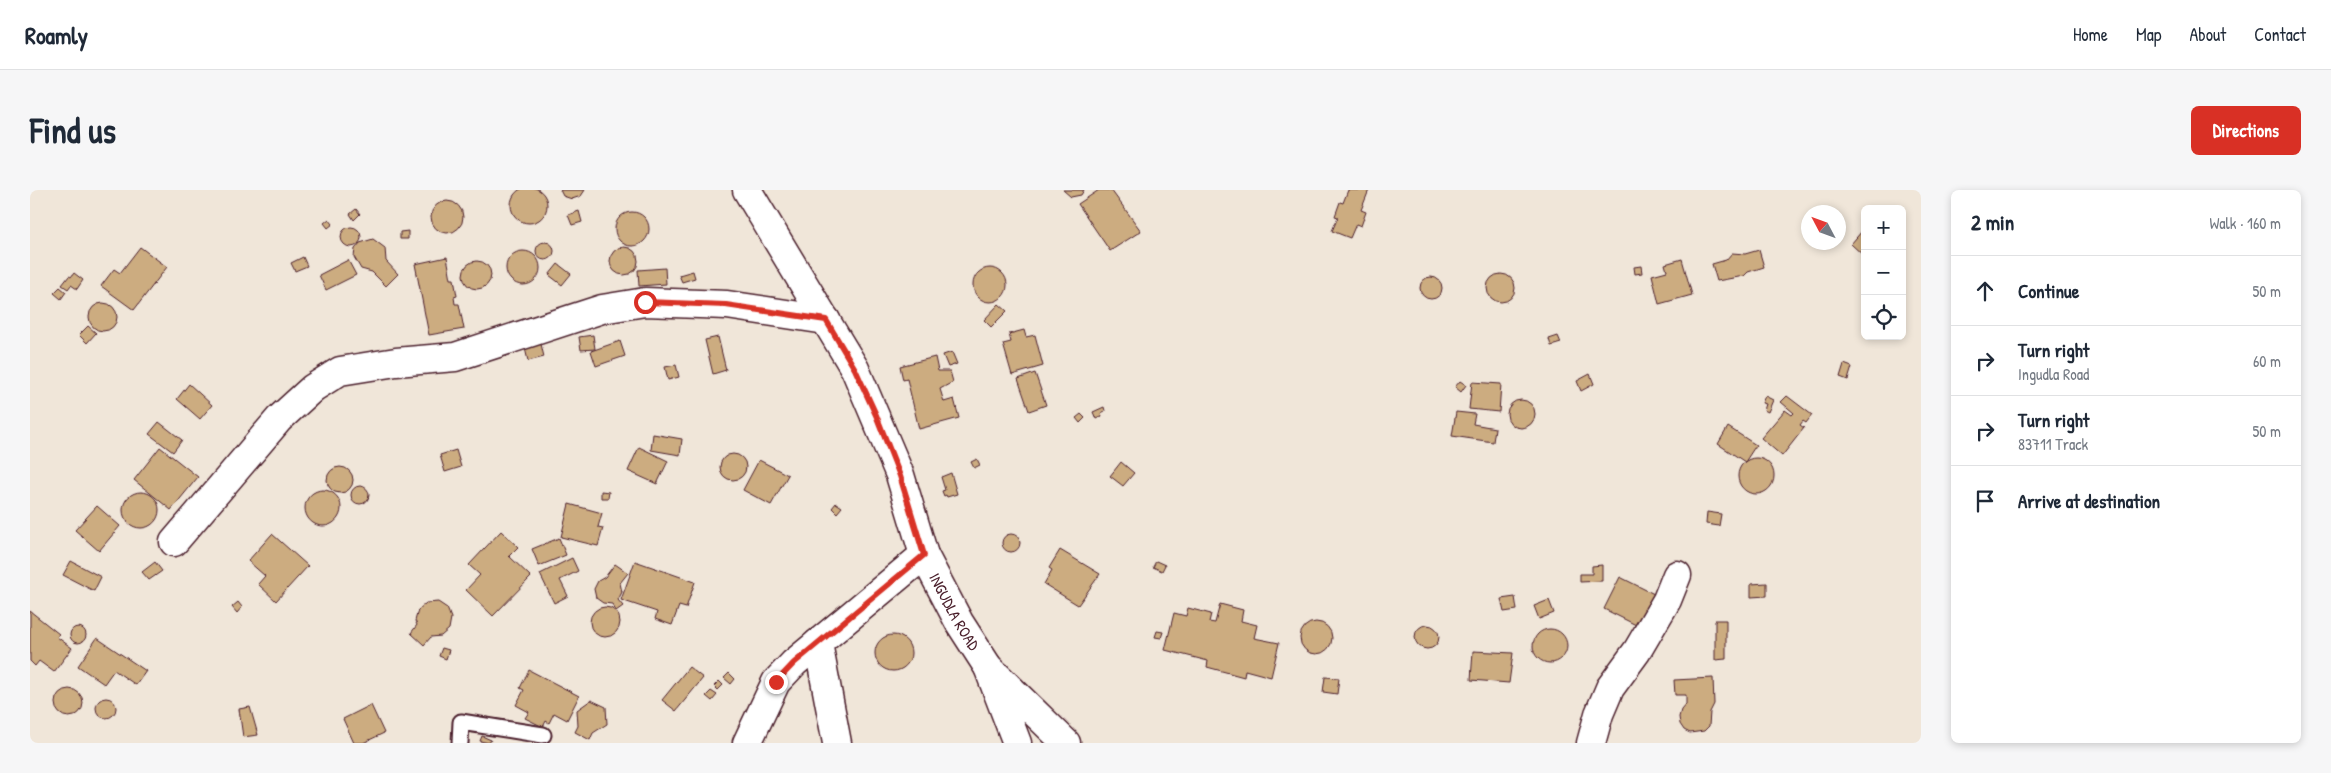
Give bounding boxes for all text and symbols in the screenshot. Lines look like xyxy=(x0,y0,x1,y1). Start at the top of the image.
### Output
text: Roamly xyxy=(25,19,88,51)
text: Home xyxy=(2073,22,2108,47)
text: Map xyxy=(2136,22,2161,47)
text: About xyxy=(2189,22,2226,47)
text: Contact xyxy=(2254,22,2306,47)
button: Directions xyxy=(2191,106,2301,155)
text: Find us xyxy=(30,107,116,154)
north arrow xyxy=(1801,205,1846,250)
map controls xyxy=(1861,205,1906,340)
button: + xyxy=(1861,205,1906,250)
text: 2 min xyxy=(1971,208,2014,237)
text: Walk · 160 m xyxy=(2209,212,2281,234)
button: − xyxy=(1861,250,1906,295)
icon: ahead xyxy=(1971,277,1999,305)
text: Continue xyxy=(2018,278,2079,304)
text: 50 m xyxy=(2253,280,2281,302)
route start xyxy=(634,291,657,314)
button: locate xyxy=(1861,295,1906,340)
text: Turn right xyxy=(2018,337,2089,363)
icon: right xyxy=(1971,347,1999,375)
text: 60 m xyxy=(2253,350,2281,372)
text: Ingudla Road xyxy=(2018,363,2089,385)
text: Turn right xyxy=(2018,407,2089,433)
icon: right xyxy=(1971,417,1999,445)
text: 50 m xyxy=(2253,420,2281,442)
text: 83711 Track xyxy=(2018,433,2088,455)
icon: arrive xyxy=(1971,487,1999,515)
text: Arrive at destination xyxy=(2018,488,2160,514)
street label: INGUDLA ROAD xyxy=(924,569,985,655)
route end xyxy=(765,671,788,694)

